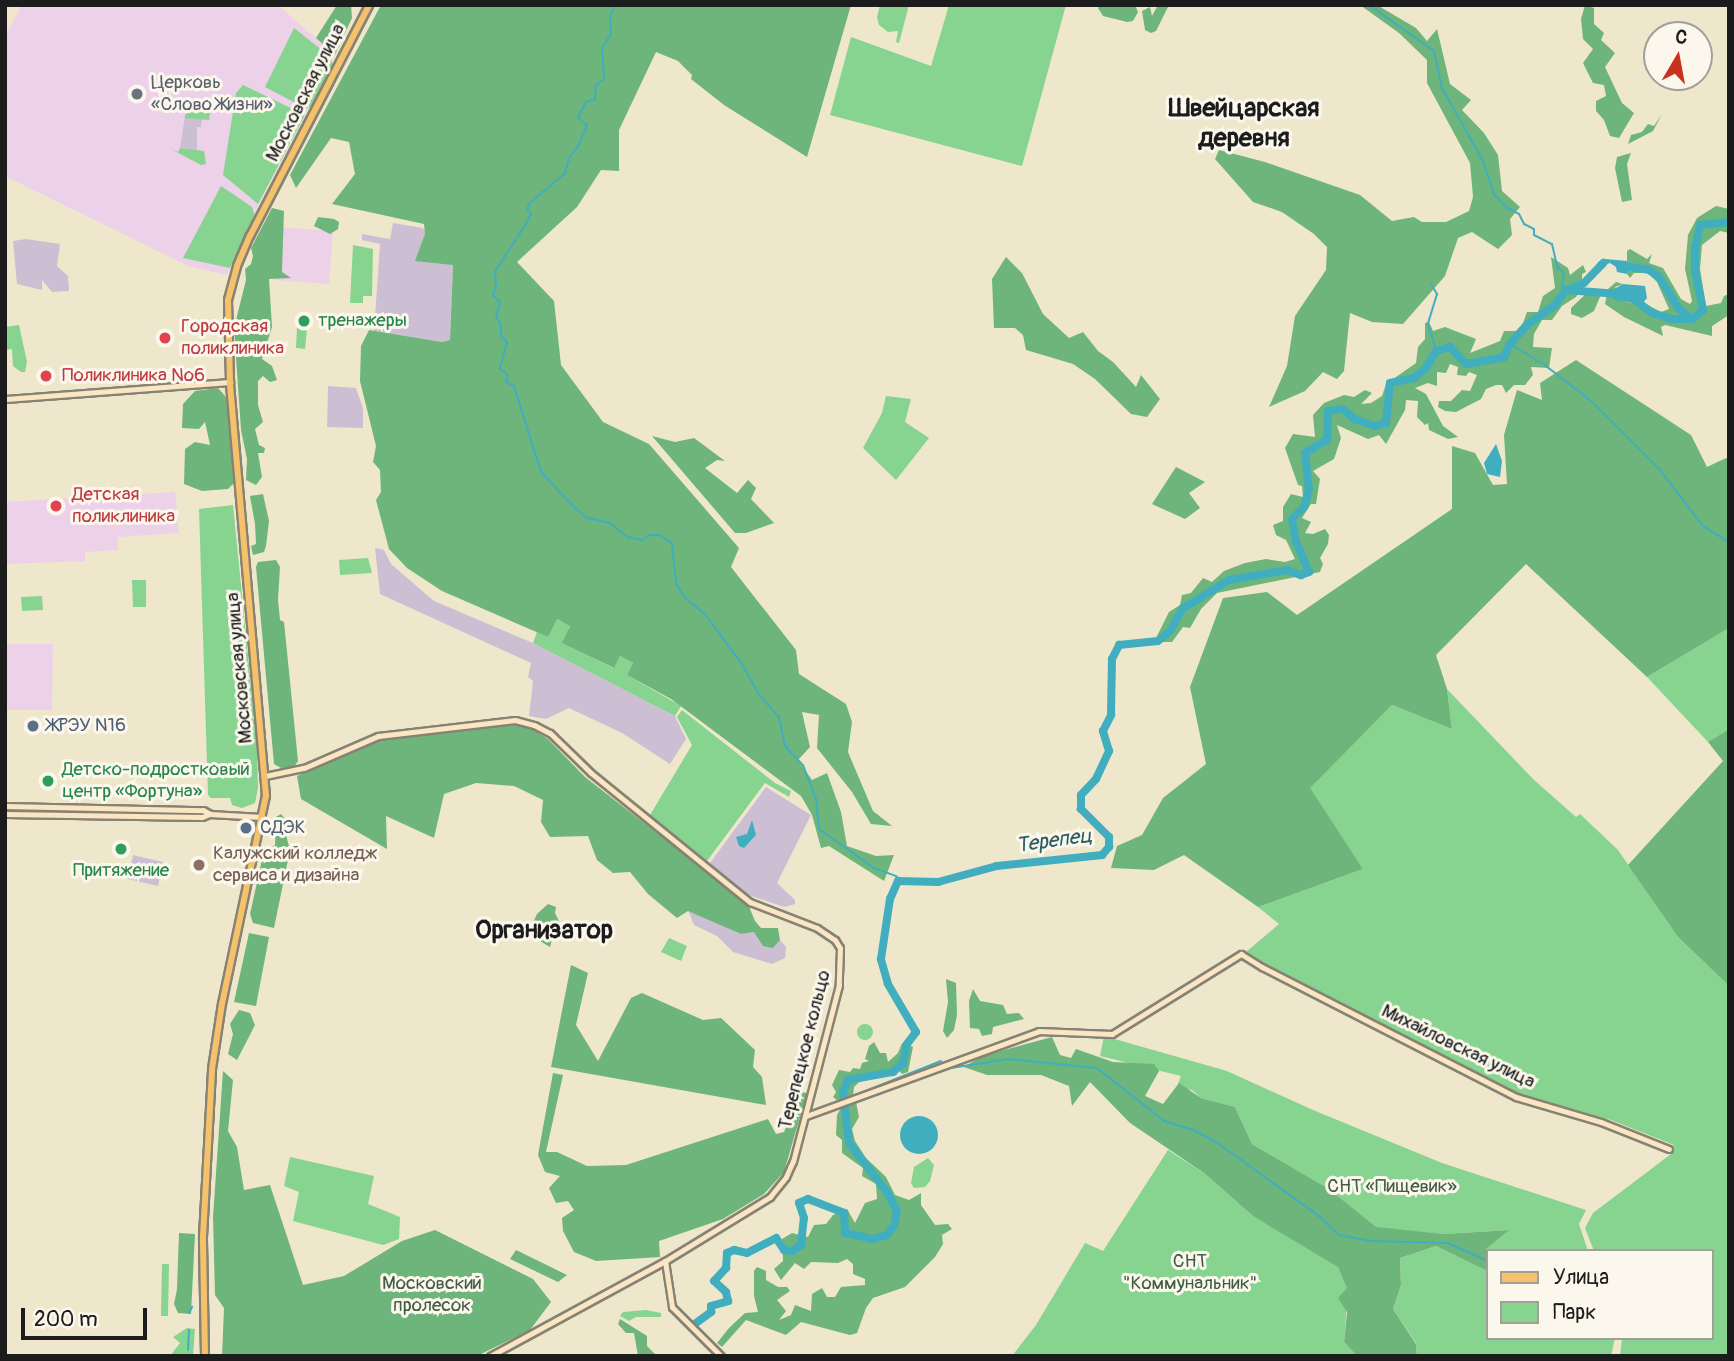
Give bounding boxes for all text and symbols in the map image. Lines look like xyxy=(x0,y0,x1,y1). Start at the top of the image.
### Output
street label: Московская улица xyxy=(261,20,351,166)
north arrow xyxy=(1643,21,1713,91)
text: С xyxy=(1673,24,1689,50)
place label: Церковь «Слово Жизни» xyxy=(151,72,273,116)
marker: Церковь «Слово Жизни» xyxy=(129,86,145,102)
district label: Швейцарская деревня xyxy=(1169,93,1319,154)
place label: тренажеры xyxy=(318,310,407,332)
marker: тренажеры xyxy=(296,313,312,329)
place label: Городская поликлиника xyxy=(181,316,284,360)
marker: Городская поликлиника xyxy=(155,328,175,348)
place label: Поликлиника №6 xyxy=(62,365,205,387)
marker: Поликлиника №6 xyxy=(36,366,56,386)
place label: Детская поликлиника xyxy=(72,484,175,528)
marker: Детская поликлиника xyxy=(46,496,66,516)
street label: Московская улица xyxy=(222,592,258,744)
place label: ЖРЭУ N16 xyxy=(47,715,126,737)
marker: ЖРЭУ N16 xyxy=(25,718,41,734)
place label: Детско-подростковый центр «Фортуна» xyxy=(62,759,250,803)
marker: Детско-подростковый центр «Фортуна» xyxy=(40,773,56,789)
place label: СДЭК xyxy=(260,817,305,839)
marker: СДЭК xyxy=(238,820,254,836)
water label: Терепец xyxy=(1014,823,1094,859)
marker: Притяжение xyxy=(113,841,129,857)
place label: Калужский колледж сервиса и дизайна xyxy=(213,843,377,887)
marker: Калужский колледж сервиса и дизайна xyxy=(191,857,207,873)
place label: Притяжение xyxy=(73,860,169,882)
district label: Организатор xyxy=(475,915,613,947)
street label: Терепецкое кольцо xyxy=(774,968,836,1132)
street label: Михайловская улица xyxy=(1378,1000,1538,1094)
park label: СНТ «Пищевик» xyxy=(1327,1176,1457,1198)
legend xyxy=(1486,1249,1713,1340)
park label: СНТ "Коммунальник" xyxy=(1123,1251,1257,1295)
text: Улица xyxy=(1553,1264,1609,1291)
park label: Московский пролесок xyxy=(382,1273,482,1317)
scale bar xyxy=(24,1294,150,1338)
text: Парк xyxy=(1553,1299,1596,1326)
text: 200 m xyxy=(34,1306,98,1333)

